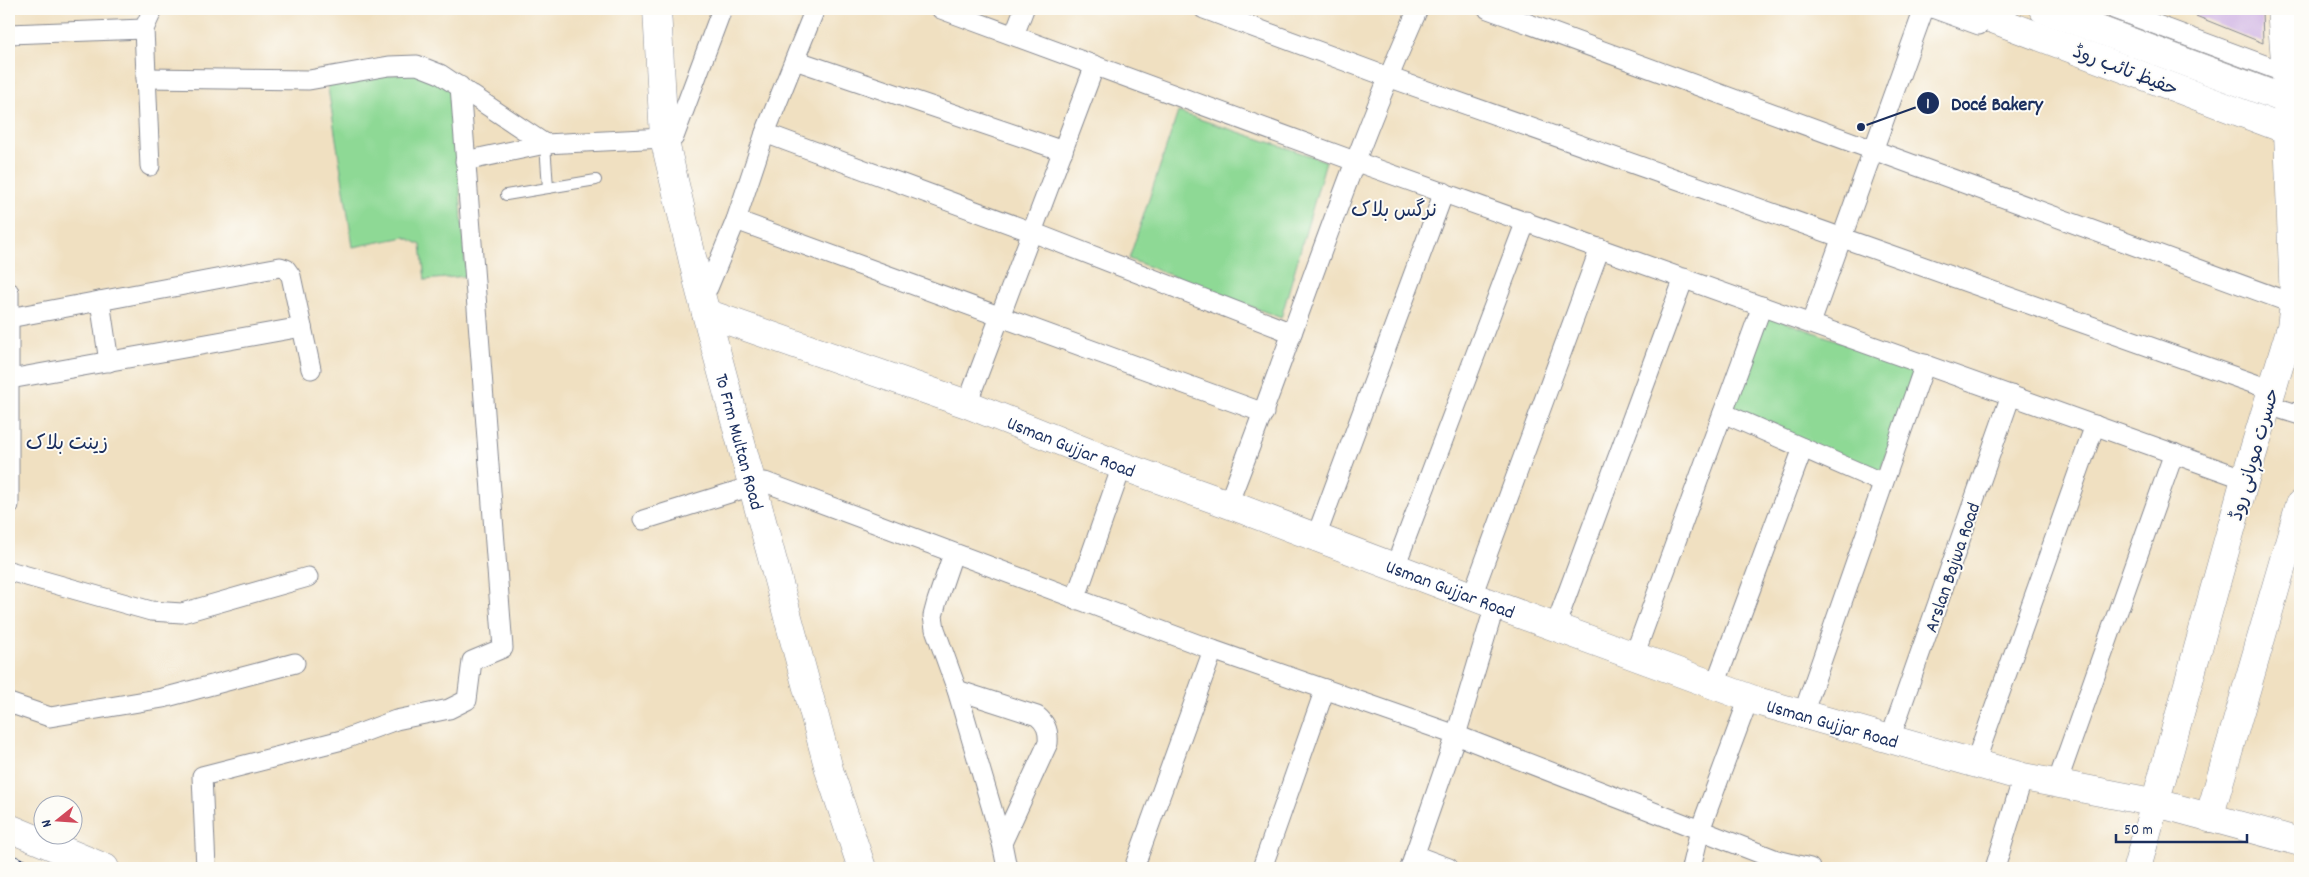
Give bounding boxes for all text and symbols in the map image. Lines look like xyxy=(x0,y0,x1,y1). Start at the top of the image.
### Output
street label: حفیظ تائب روڈ xyxy=(2068,40,2181,105)
callout: Docé Bakery xyxy=(1916,85,2053,120)
text: Docé Bakery xyxy=(1951,92,2044,120)
text: 1 xyxy=(1926,94,1930,116)
district label: نرگس بلاک xyxy=(1351,198,1437,226)
street label: To Frm Multan Road xyxy=(706,371,768,513)
street label: حسرت موہانی روڈ xyxy=(2225,385,2288,524)
street label: Usman Gujjar Road xyxy=(1002,411,1138,487)
district label: زینت بلاک xyxy=(26,431,108,459)
street label: Arslan Bajwa Road xyxy=(1919,499,1989,637)
street label: Usman Gujjar Road xyxy=(1381,555,1518,628)
street label: Usman Gujjar Road xyxy=(1762,694,1901,758)
north arrow xyxy=(32,794,82,844)
scale bar xyxy=(2116,812,2248,844)
text: N xyxy=(37,817,58,829)
text: 50 m xyxy=(2124,820,2153,842)

